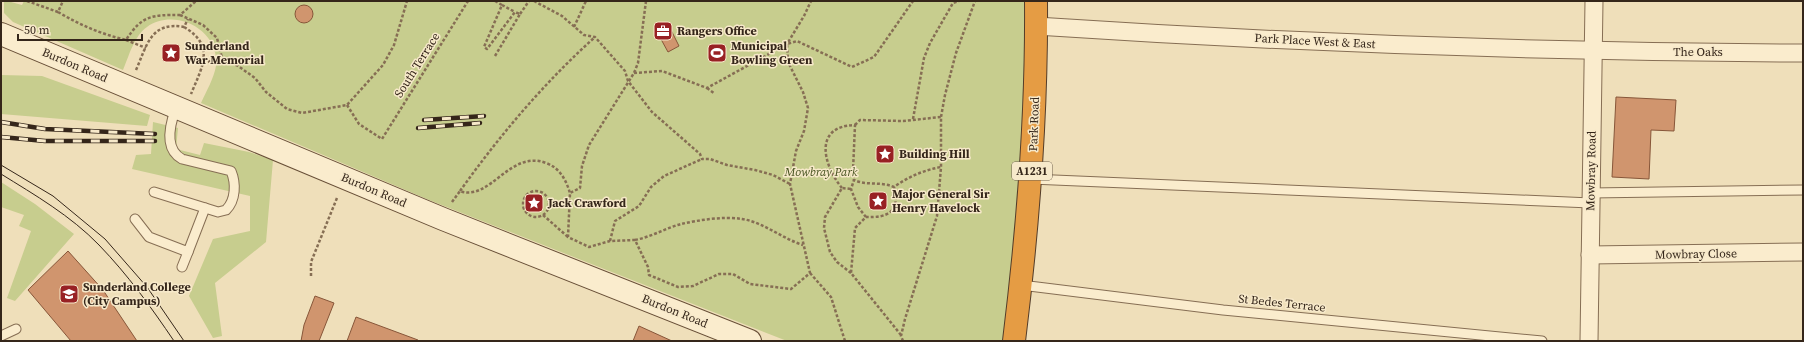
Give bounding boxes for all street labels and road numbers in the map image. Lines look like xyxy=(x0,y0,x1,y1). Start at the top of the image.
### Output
street label: South Terrace xyxy=(391,29,443,101)
street label: Park Place West & East xyxy=(1254,30,1376,52)
street label: Burdon Road xyxy=(40,44,110,86)
street label: The Oaks xyxy=(1673,44,1723,60)
street label: Park Road xyxy=(1025,96,1043,152)
street label: Mowbray Road xyxy=(1582,131,1600,211)
road number: A1231 xyxy=(1012,162,1052,180)
street label: Burdon Road xyxy=(339,169,409,211)
street label: Mowbray Close xyxy=(1655,245,1737,263)
street label: Burdon Road xyxy=(640,290,711,332)
street label: St Bedes Terrace xyxy=(1238,290,1326,316)

